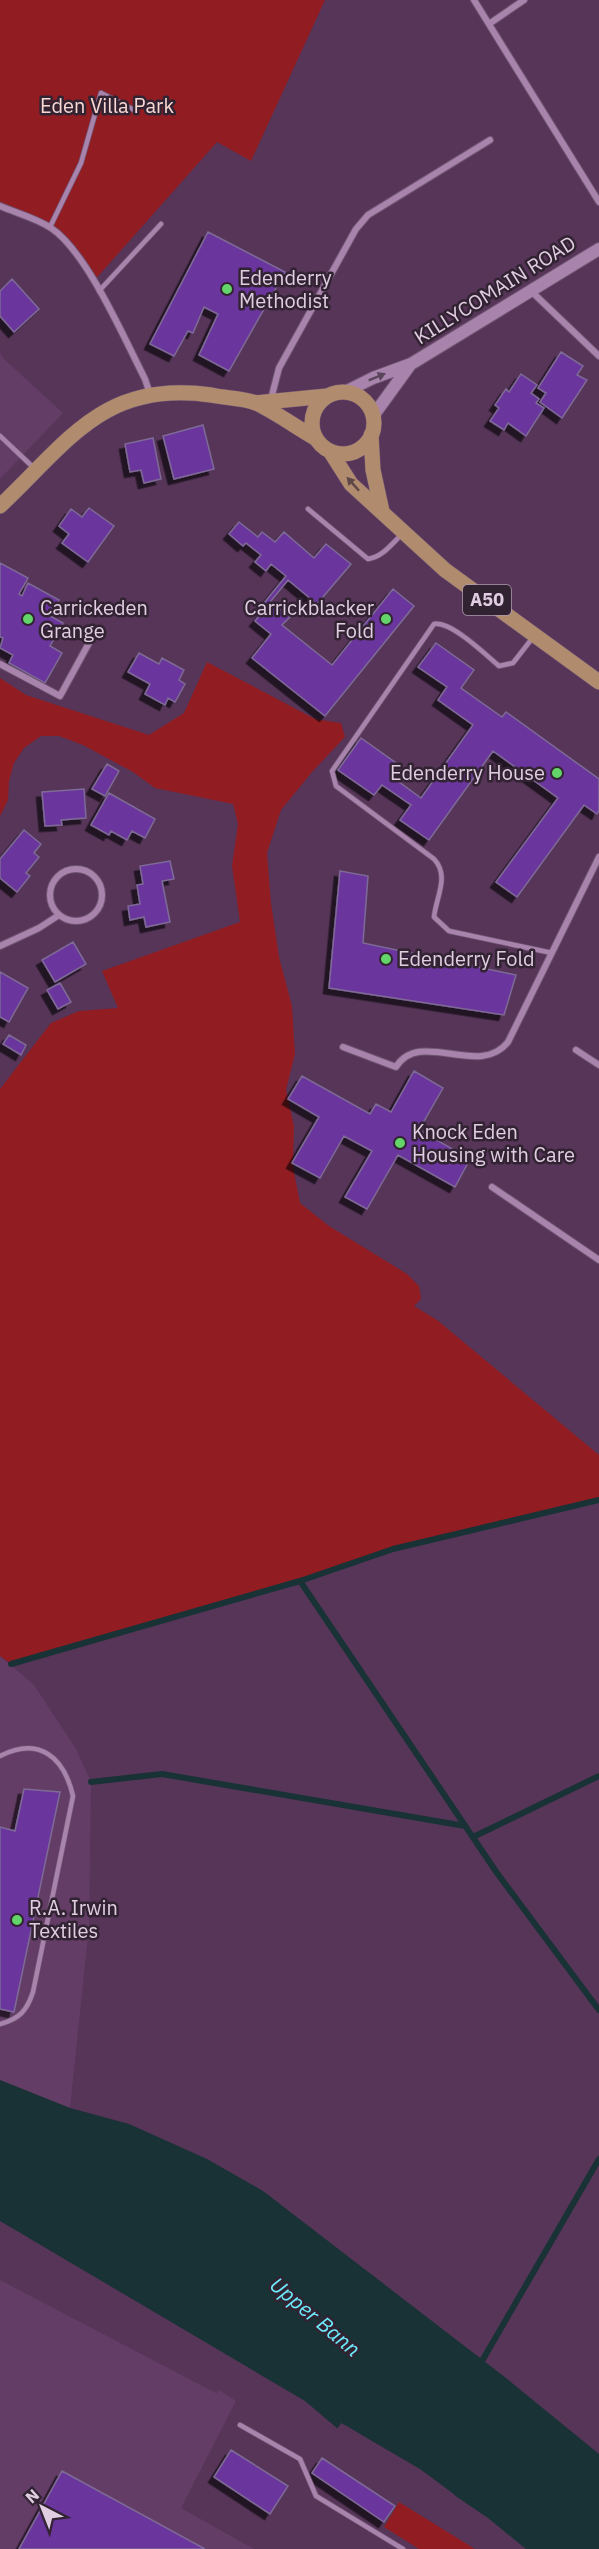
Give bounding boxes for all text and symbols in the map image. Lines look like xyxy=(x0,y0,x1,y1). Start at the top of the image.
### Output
park label: Eden Villa Park xyxy=(40,92,174,119)
street label: KILLYCOMAIN ROAD xyxy=(409,229,581,350)
place label: Edenderry Methodist xyxy=(239,264,332,314)
marker: Edenderry Methodist xyxy=(220,282,234,296)
one-way arrow xyxy=(368,372,386,381)
one-way arrow xyxy=(347,477,360,492)
road number: A50 xyxy=(463,585,511,615)
place label: Carrickeden Grange xyxy=(40,594,148,644)
place label: Carrickblacker Fold xyxy=(244,594,374,644)
marker: Carrickeden Grange xyxy=(21,612,35,626)
marker: Carrickblacker Fold xyxy=(379,612,393,626)
place label: Edenderry House xyxy=(390,759,545,786)
marker: Edenderry House xyxy=(550,766,564,780)
place label: Edenderry Fold xyxy=(398,945,534,972)
marker: Edenderry Fold xyxy=(379,952,393,966)
place label: Knock Eden Housing with Care xyxy=(412,1118,575,1168)
marker: Knock Eden Housing with Care xyxy=(393,1136,407,1150)
place label: R.A. Irwin Textiles xyxy=(29,1894,118,1944)
marker: R.A. Irwin Textiles xyxy=(10,1913,24,1927)
water label: Upper Bann xyxy=(264,2270,367,2362)
north arrow xyxy=(12,2477,72,2537)
text: N xyxy=(21,2485,43,2507)

